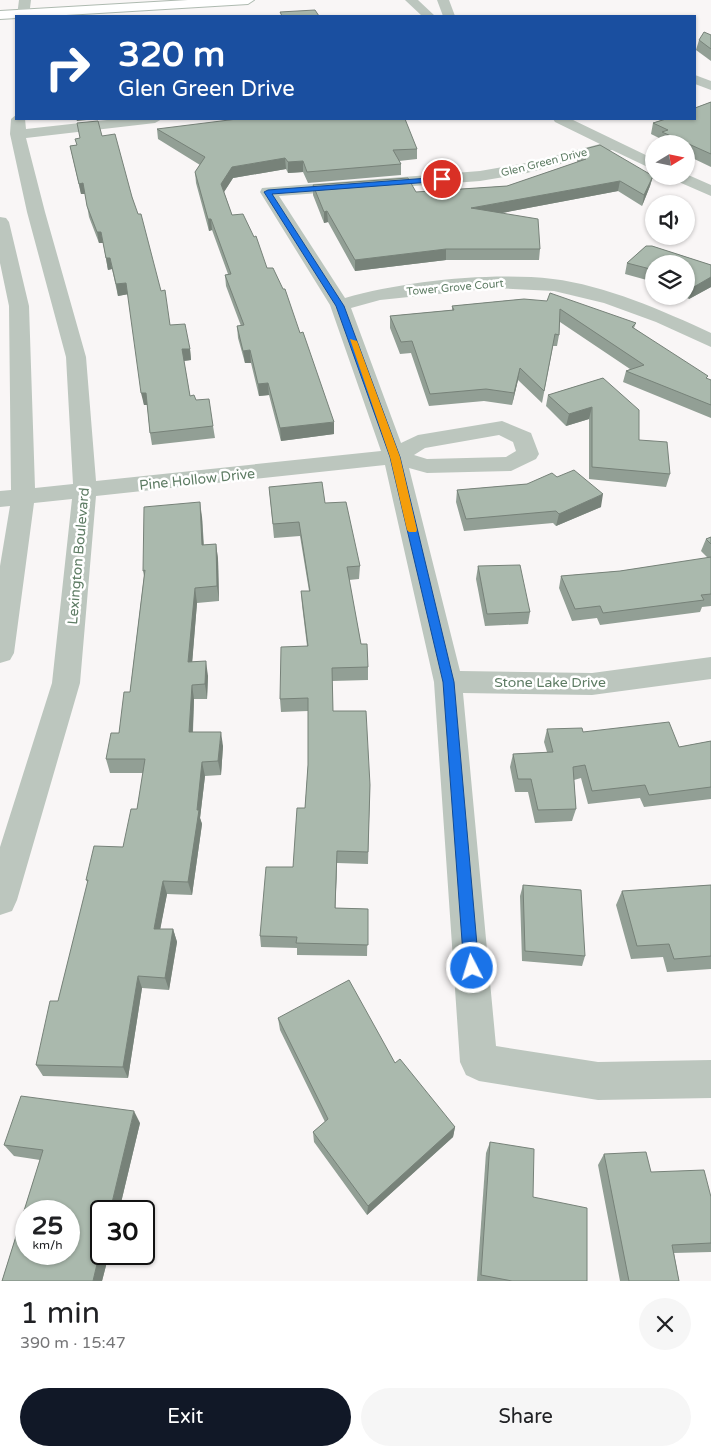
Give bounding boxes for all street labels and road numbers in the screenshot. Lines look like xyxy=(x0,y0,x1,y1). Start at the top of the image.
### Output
street label: Glen Green Drive xyxy=(500,145,589,179)
street label: Tower Grove Court xyxy=(406,277,504,298)
street label: Pine Hollow Drive xyxy=(138,465,256,494)
street label: Lexington Boulevard xyxy=(64,487,93,625)
street label: Stone Lake Drive xyxy=(494,674,606,691)

